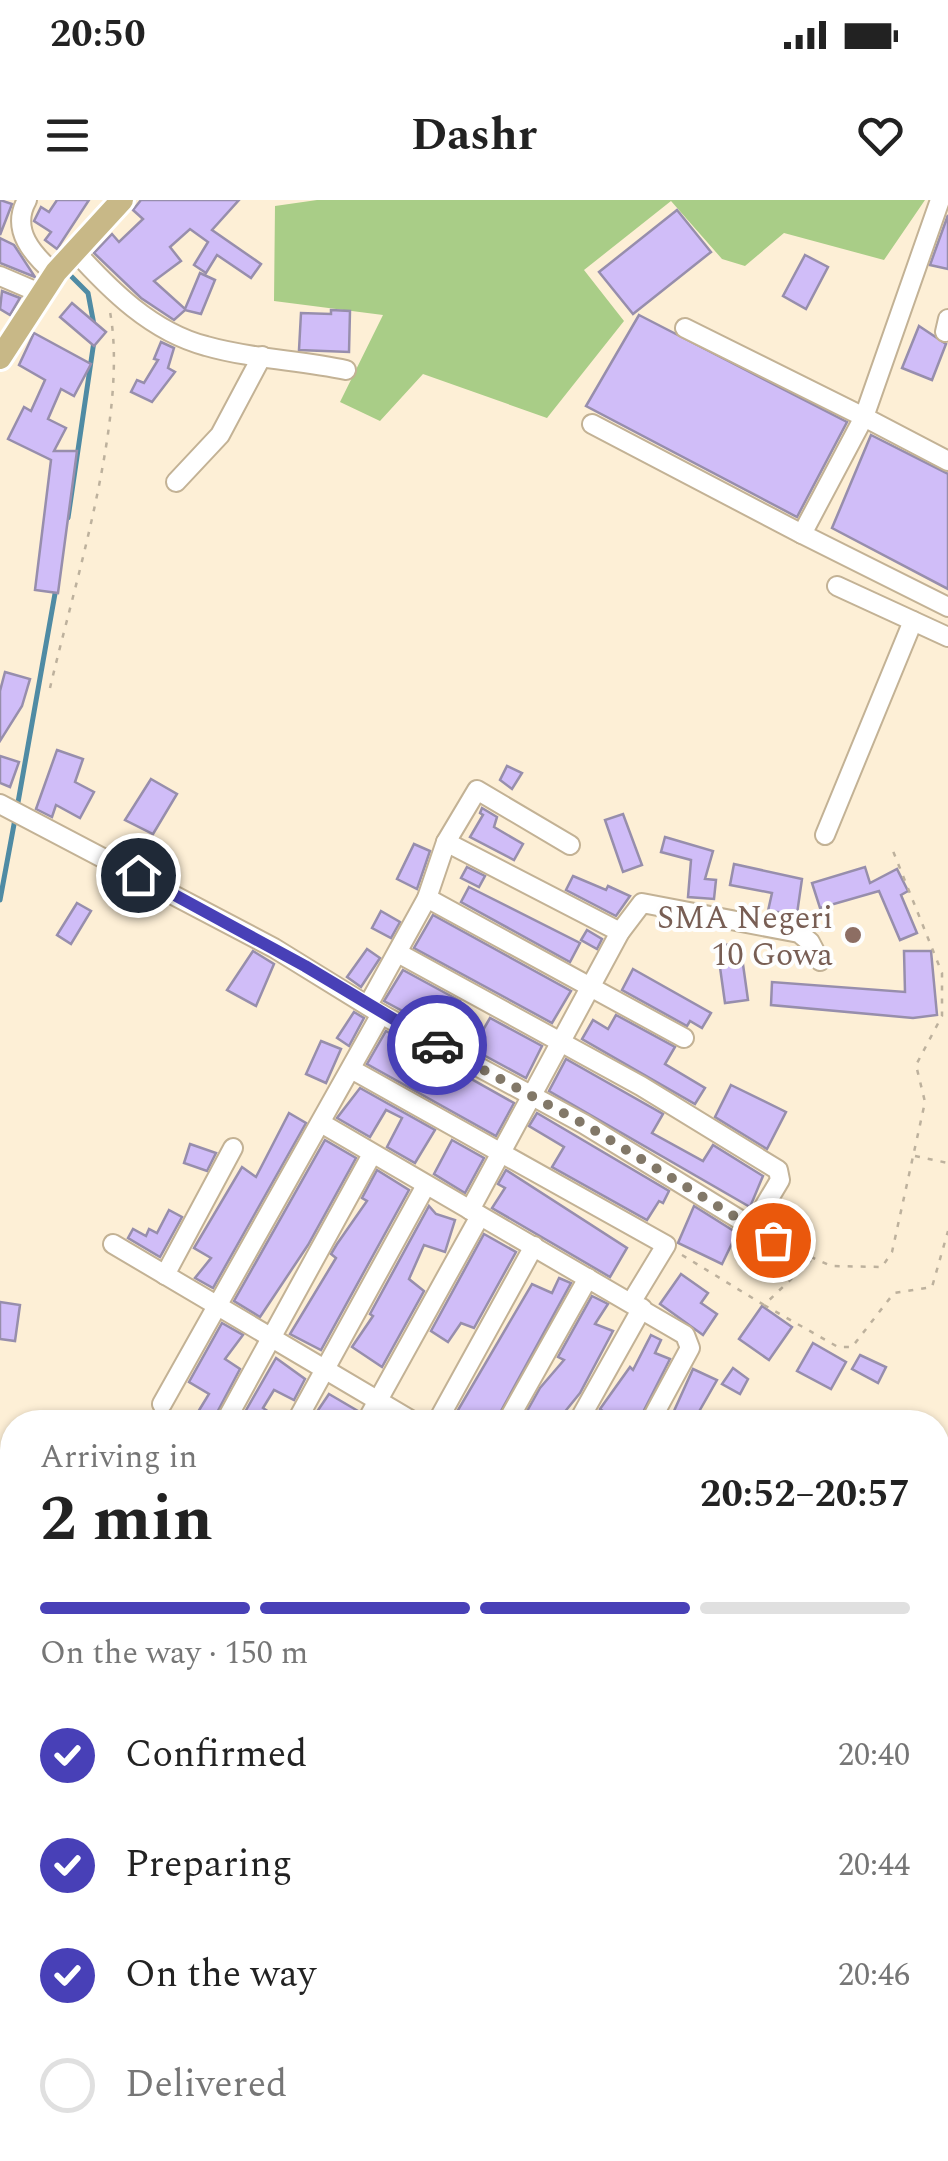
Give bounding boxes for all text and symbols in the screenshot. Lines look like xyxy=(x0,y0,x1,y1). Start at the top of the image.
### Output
text: 20:50 xyxy=(50,6,145,64)
text: Dashr xyxy=(411,101,537,170)
icon: menu xyxy=(40,108,95,163)
icon: heart xyxy=(853,108,908,163)
pin xyxy=(96,833,181,918)
icon: home xyxy=(111,848,166,903)
place label: SMA Negeri 10 Gowa xyxy=(657,894,833,980)
marker: SMA Negeri 10 Gowa xyxy=(842,924,864,946)
courier xyxy=(387,995,487,1095)
icon: car xyxy=(410,1018,465,1073)
pin xyxy=(731,1198,816,1283)
icon: bag xyxy=(746,1213,801,1268)
text: Arriving in xyxy=(40,1433,197,1482)
text: 20:52–20:57 xyxy=(700,1466,910,1524)
text: 2 min xyxy=(40,1470,213,1569)
text: On the way · 150 m xyxy=(40,1629,308,1678)
text: Confirmed xyxy=(125,1726,307,1784)
icon: check xyxy=(40,1728,95,1783)
text: 20:40 xyxy=(838,1731,910,1780)
text: Preparing xyxy=(125,1836,292,1894)
icon: check xyxy=(40,1838,95,1893)
text: 20:44 xyxy=(838,1841,910,1890)
text: On the way xyxy=(125,1946,316,2004)
icon: check xyxy=(40,1948,95,2003)
text: 20:46 xyxy=(838,1951,910,2000)
text: Delivered xyxy=(125,2056,287,2114)

